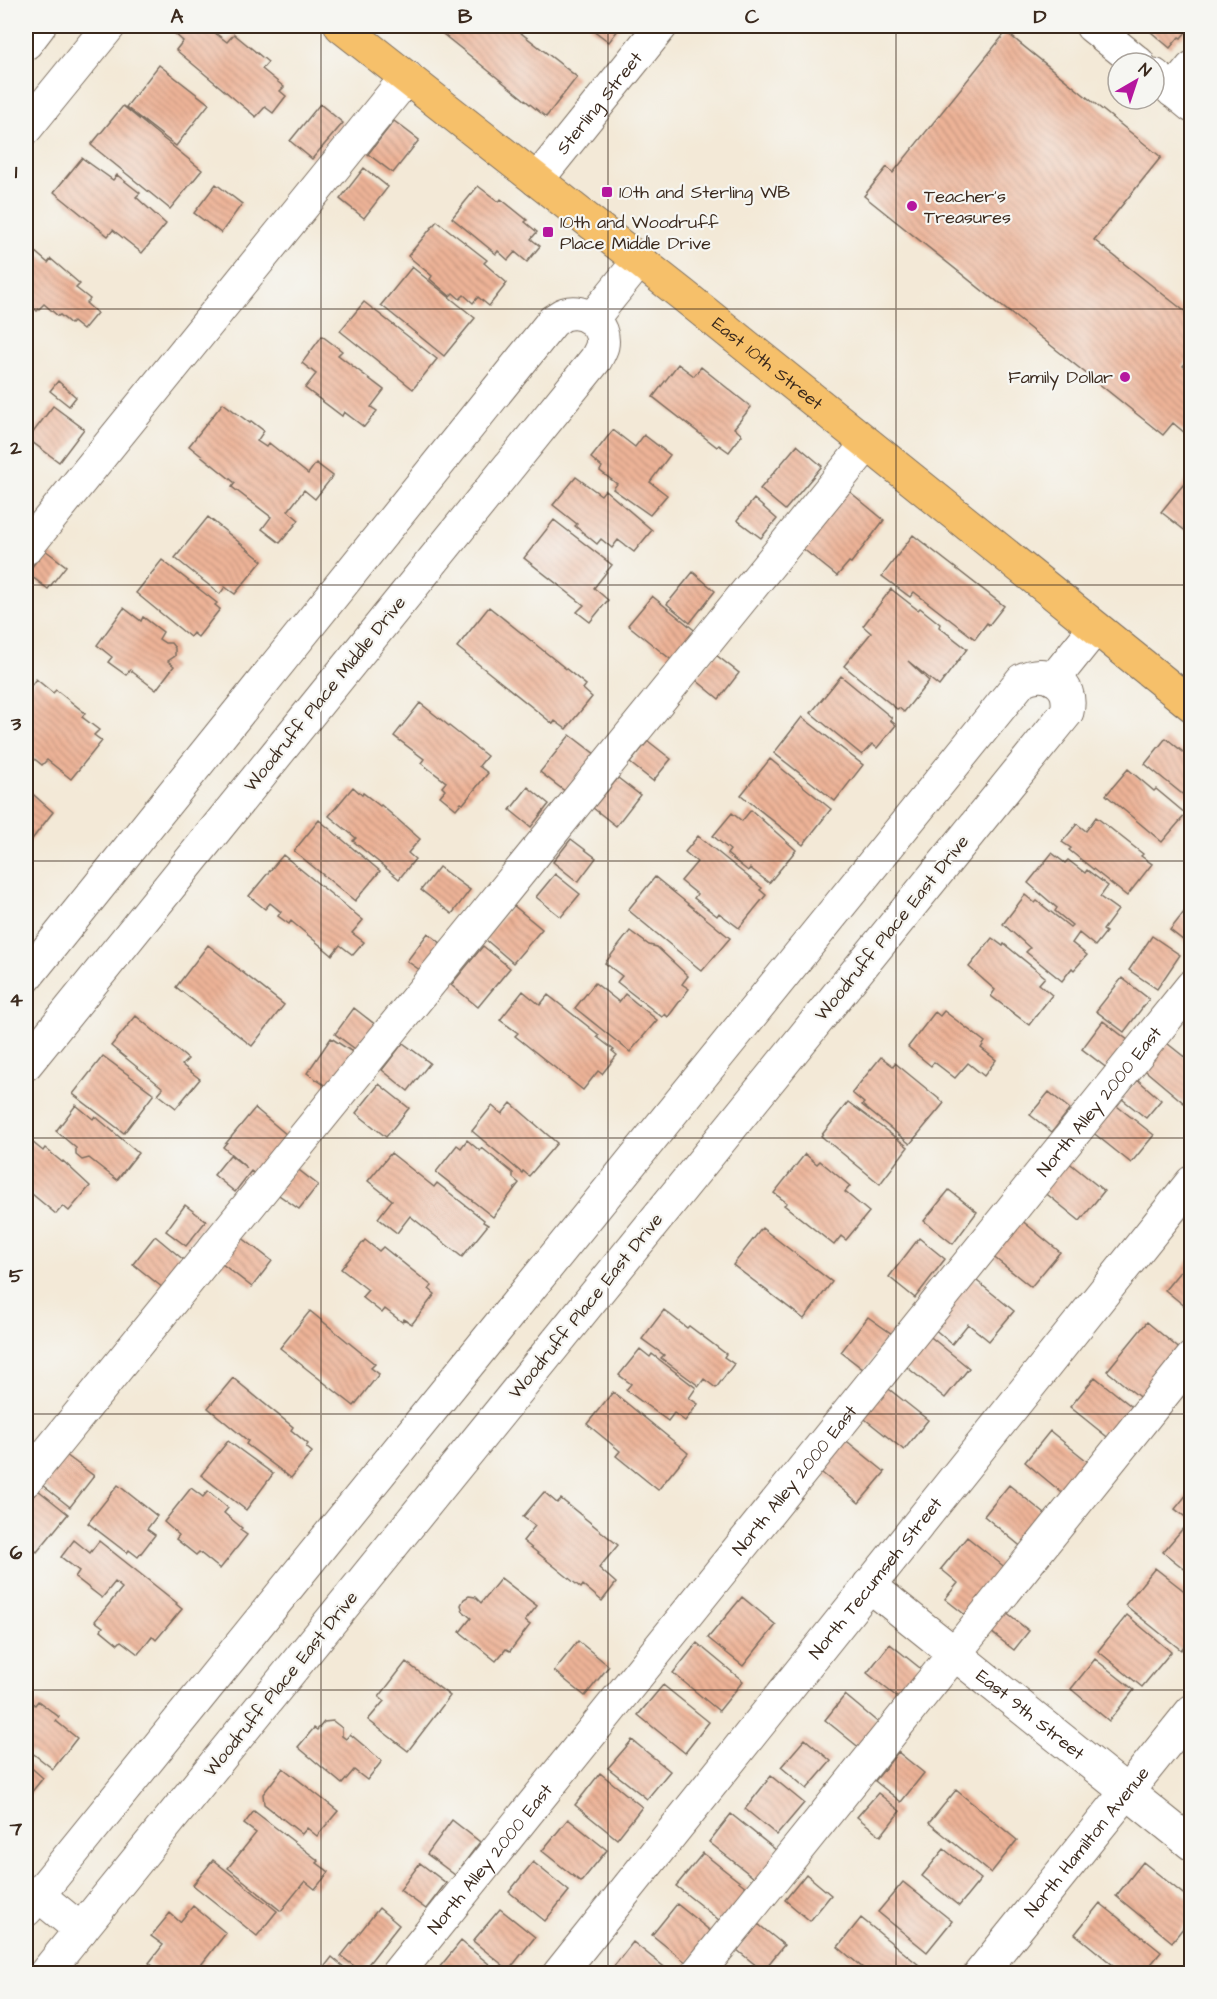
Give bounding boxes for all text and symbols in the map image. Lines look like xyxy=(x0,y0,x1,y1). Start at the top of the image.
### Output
text: A xyxy=(171,3,184,31)
text: B xyxy=(458,3,473,31)
text: C xyxy=(745,3,760,31)
text: D xyxy=(1034,3,1047,31)
street label: Sterling Street xyxy=(550,46,649,159)
north arrow xyxy=(1106,51,1166,111)
text: N xyxy=(1134,58,1156,82)
text: 1 xyxy=(15,158,18,186)
place label: 10th and Sterling WB xyxy=(619,180,790,206)
place label: Teacher's Treasures xyxy=(924,184,1011,230)
marker: 10th and Sterling WB xyxy=(600,185,614,199)
marker: Teacher's Treasures xyxy=(905,199,919,213)
place label: 10th and Woodruff Place Middle Drive xyxy=(560,210,719,256)
marker: 10th and Woodruff Place Middle Drive xyxy=(541,225,555,239)
street label: East 10th Street xyxy=(707,311,829,416)
place label: Family Dollar xyxy=(1008,365,1113,391)
marker: Family Dollar xyxy=(1118,370,1132,384)
text: 2 xyxy=(9,434,22,462)
street label: Woodruff Place Middle Drive xyxy=(238,591,412,797)
text: 3 xyxy=(10,710,22,738)
street label: Woodruff Place East Drive xyxy=(809,830,975,1026)
text: 4 xyxy=(9,986,23,1014)
street label: North Alley 2000 East xyxy=(1031,1020,1168,1182)
street label: Woodruff Place East Drive xyxy=(503,1208,669,1404)
text: 5 xyxy=(9,1262,24,1290)
street label: North Alley 2000 East xyxy=(726,1399,863,1561)
street label: North Tecumseh Street xyxy=(803,1491,948,1664)
text: 6 xyxy=(10,1539,23,1567)
street label: Woodruff Place East Drive xyxy=(198,1586,364,1782)
street label: East 9th Street xyxy=(971,1663,1091,1766)
street label: North Hamilton Avenue xyxy=(1018,1761,1155,1922)
street label: North Alley 2000 East xyxy=(422,1778,558,1939)
text: 7 xyxy=(9,1815,23,1843)

